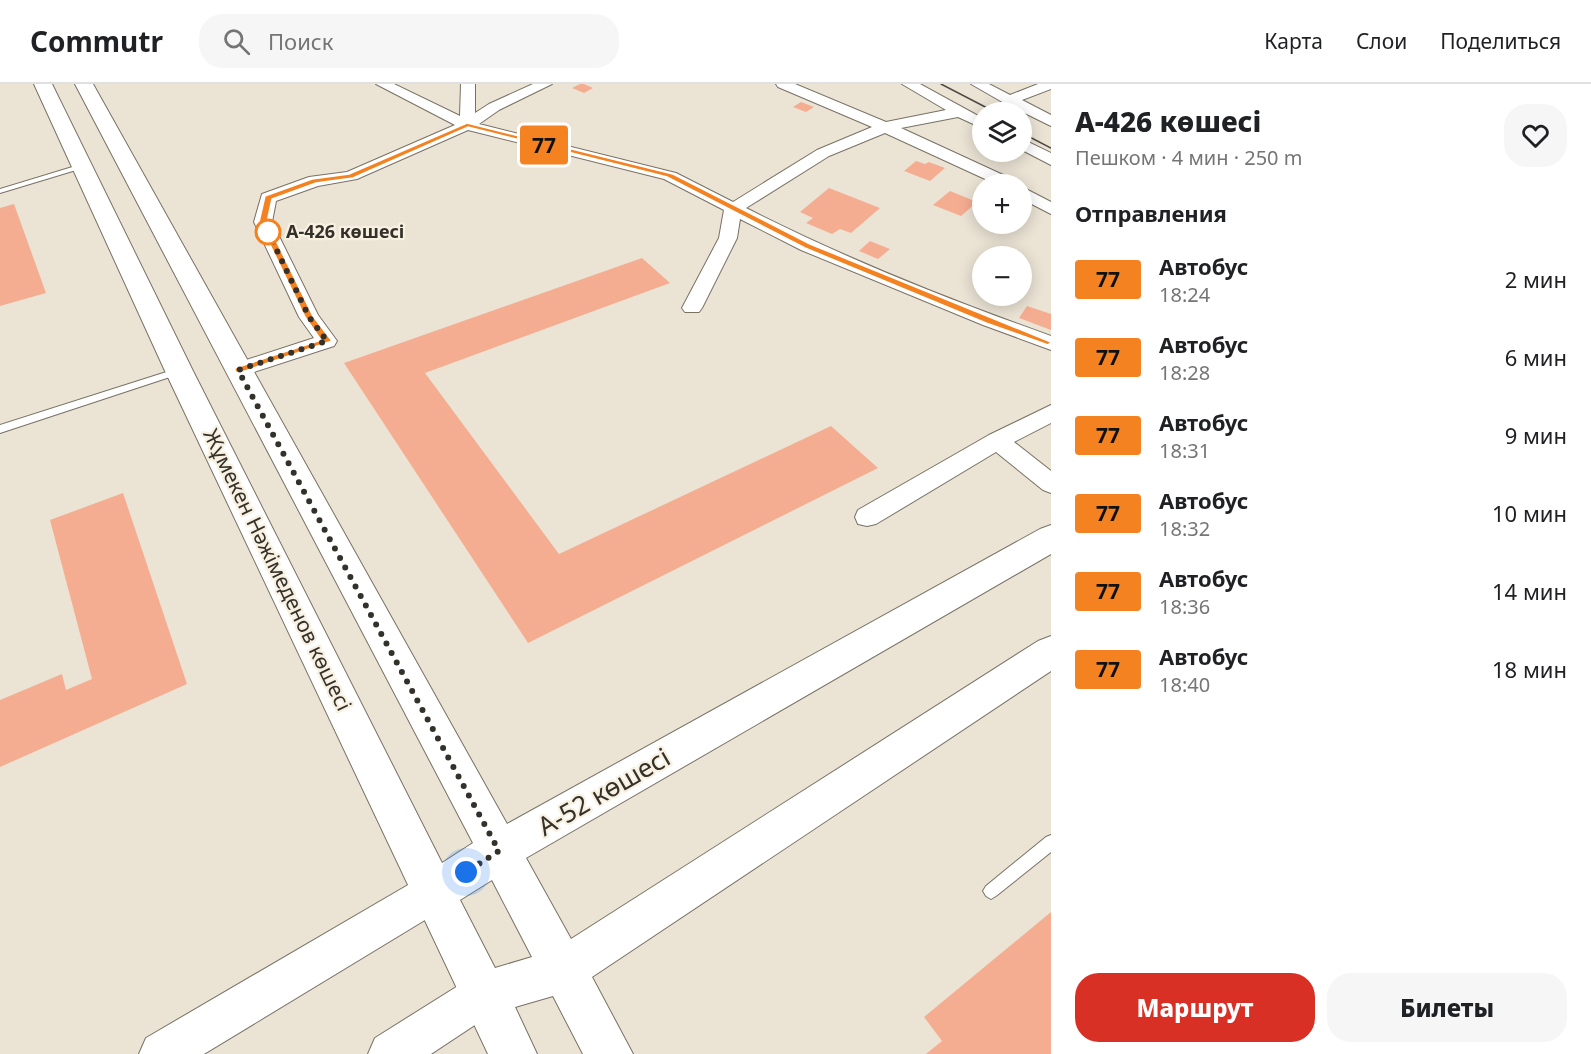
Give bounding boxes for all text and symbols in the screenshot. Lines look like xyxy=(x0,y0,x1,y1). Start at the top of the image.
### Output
search box xyxy=(199,14,619,68)
text: Commutr xyxy=(30,22,163,60)
icon: search xyxy=(220,25,253,58)
text: Поиск xyxy=(268,26,333,56)
text: Карта xyxy=(1264,27,1323,55)
text: Слои xyxy=(1356,27,1407,55)
text: Поделиться xyxy=(1440,27,1561,55)
map controls xyxy=(972,102,1032,306)
button: layers xyxy=(972,102,1032,162)
text: А-426 көшесі xyxy=(1075,102,1261,140)
button: heart xyxy=(1504,104,1567,167)
line badge: 77 xyxy=(517,126,571,164)
text: 77 xyxy=(532,131,556,159)
text: Пешком · 4 мин · 250 m xyxy=(1075,144,1302,171)
button: + xyxy=(972,174,1032,234)
text: Отправления xyxy=(1075,198,1227,228)
marker: А-426 көшесі xyxy=(255,219,281,245)
place label: А-426 көшесі xyxy=(286,219,404,243)
button: − xyxy=(972,246,1032,306)
text: Автобус xyxy=(1159,251,1248,281)
text: 2 мин xyxy=(1505,264,1567,294)
text: 77 xyxy=(1096,265,1120,293)
text: 18:24 xyxy=(1159,281,1210,308)
text: Автобус xyxy=(1159,329,1248,359)
text: 6 мин xyxy=(1505,342,1567,372)
text: 77 xyxy=(1096,343,1120,371)
text: 18:28 xyxy=(1159,359,1210,386)
text: Автобус xyxy=(1159,407,1248,437)
text: 9 мин xyxy=(1505,420,1567,450)
text: 77 xyxy=(1096,421,1120,449)
street label: Жұмекен Нәжімеденов көшесі xyxy=(197,424,359,715)
text: 18:31 xyxy=(1159,437,1210,464)
text: Автобус xyxy=(1159,485,1248,515)
text: 10 мин xyxy=(1492,498,1567,528)
text: 77 xyxy=(1096,499,1120,527)
text: 18:32 xyxy=(1159,515,1210,542)
text: Автобус xyxy=(1159,563,1248,593)
text: 14 мин xyxy=(1492,576,1567,606)
text: 77 xyxy=(1096,577,1120,605)
text: 18:36 xyxy=(1159,593,1210,620)
text: Автобус xyxy=(1159,641,1248,671)
text: 18 мин xyxy=(1492,654,1567,684)
text: 77 xyxy=(1096,655,1120,683)
text: 18:40 xyxy=(1159,671,1210,698)
street label: А-52 көшесі xyxy=(531,739,676,844)
your location xyxy=(451,857,481,887)
button: Маршрут xyxy=(1075,973,1315,1042)
button: Билеты xyxy=(1327,973,1567,1042)

